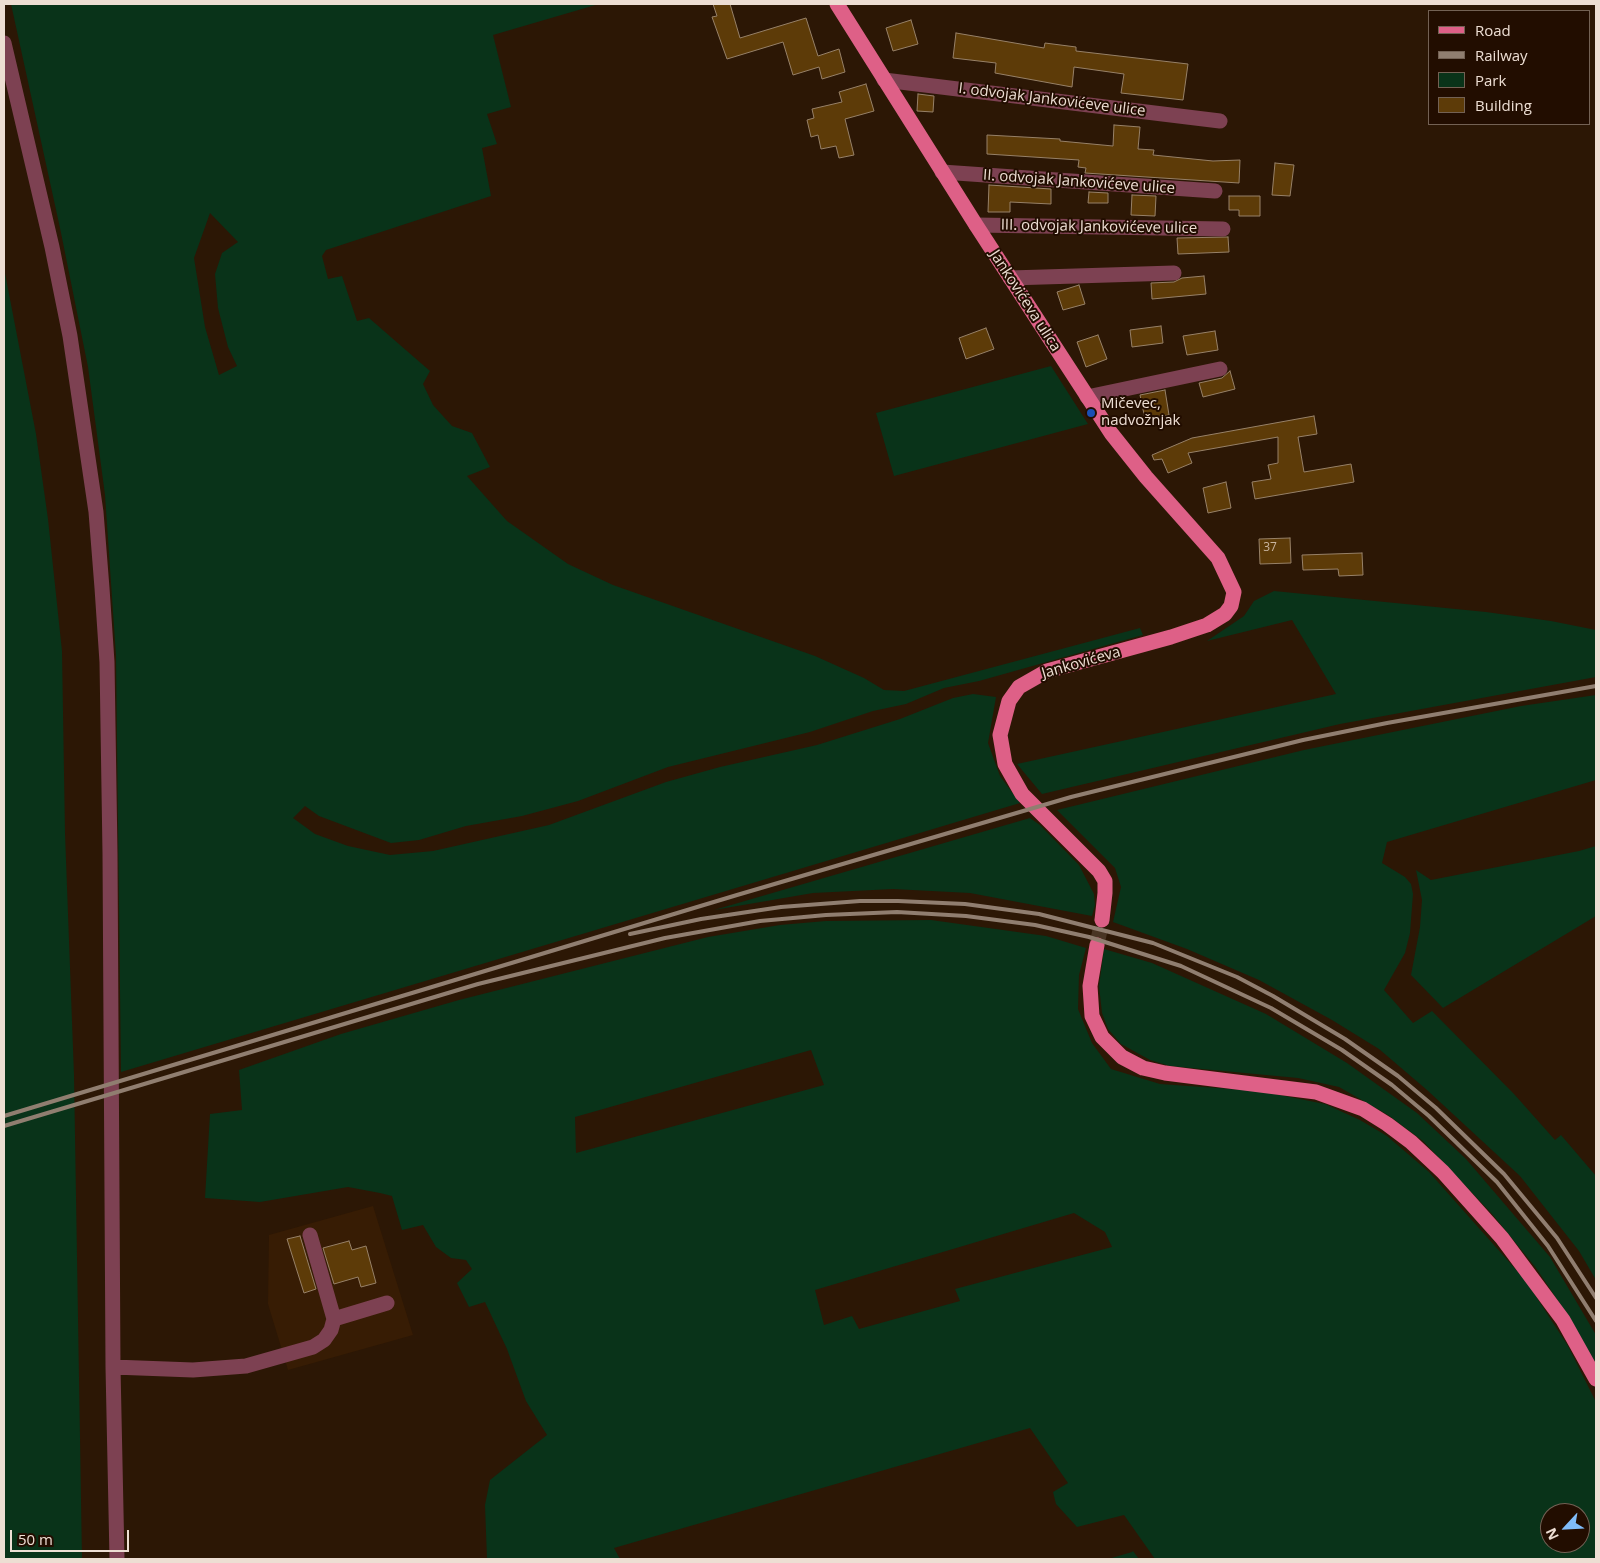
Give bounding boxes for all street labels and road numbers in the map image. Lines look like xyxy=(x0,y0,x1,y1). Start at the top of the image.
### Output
street label: I. odvojak Jankovićeve ulice xyxy=(958,80,1146,120)
street label: II. odvojak Jankovićeve ulice xyxy=(982,166,1176,198)
street label: III. odvojak Jankovićeve ulice xyxy=(1001,216,1197,238)
street label: Jankovićeva ulica xyxy=(985,247,1065,355)
street label: Jankovićeva xyxy=(1040,643,1122,683)

